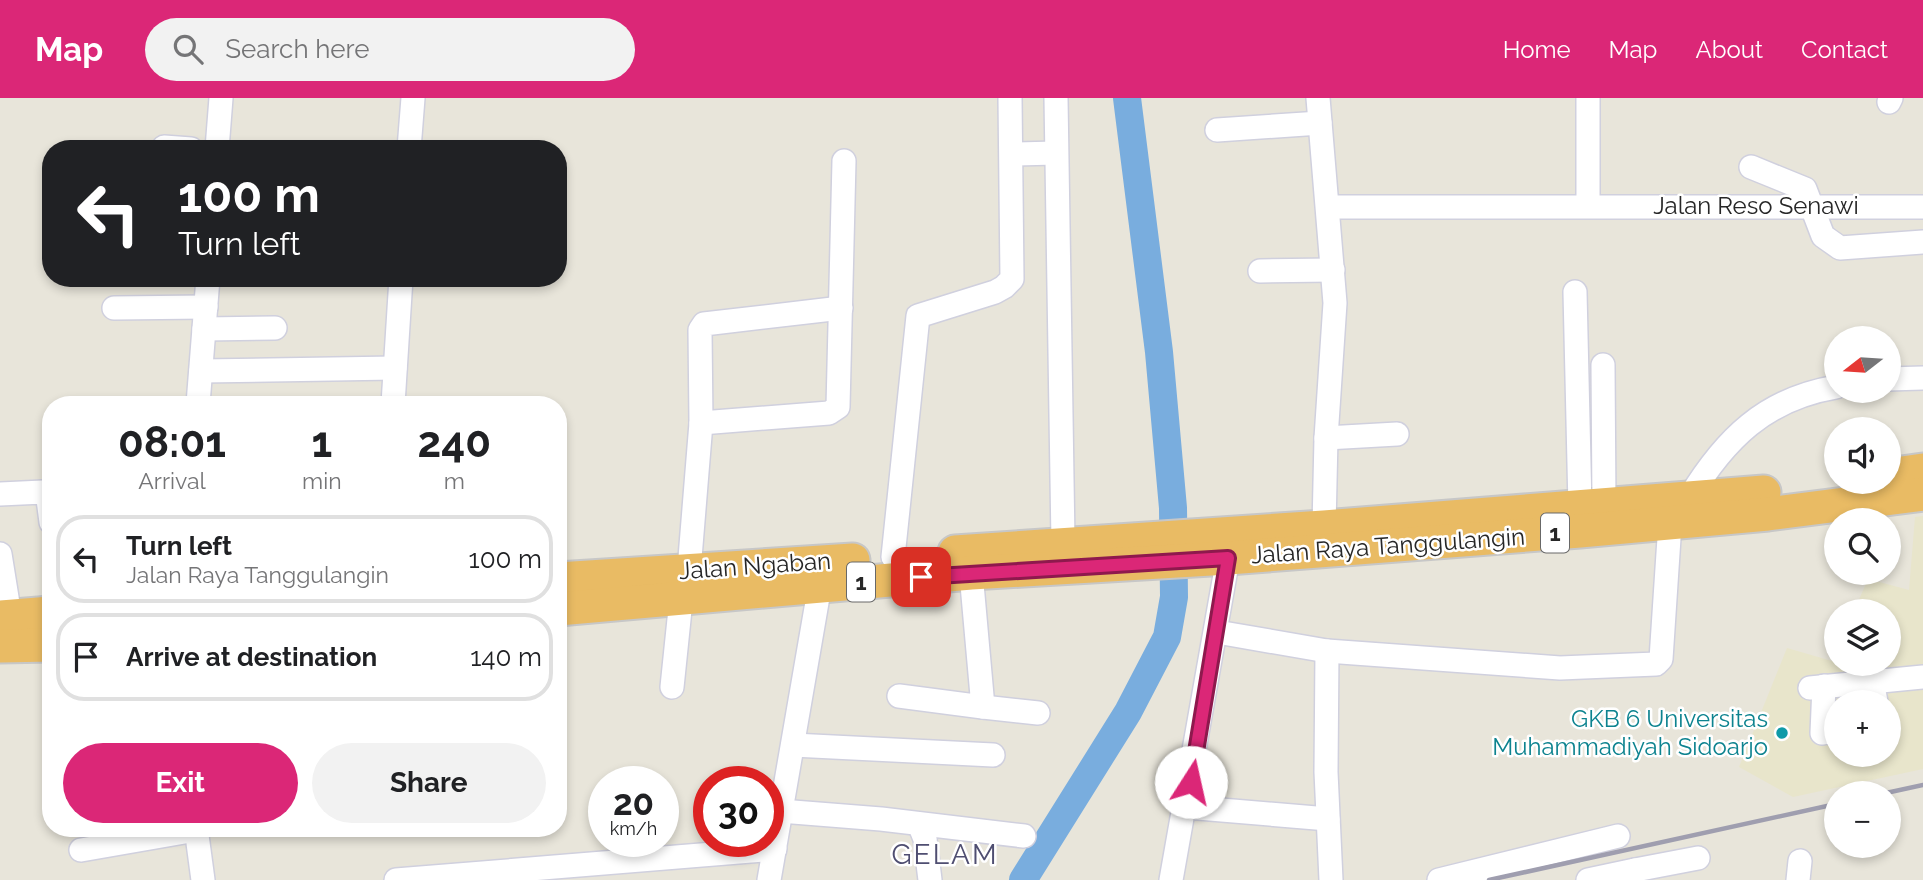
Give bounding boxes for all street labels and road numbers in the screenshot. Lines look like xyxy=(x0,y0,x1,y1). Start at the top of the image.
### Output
street label: Jalan Reso Senawi xyxy=(1653,191,1859,220)
road number: 1 xyxy=(1541,514,1569,552)
street label: Jalan Raya Tanggulangin xyxy=(1250,521,1526,570)
street label: Jalan Ngaban xyxy=(678,546,832,585)
road number: 1 xyxy=(847,562,875,602)

